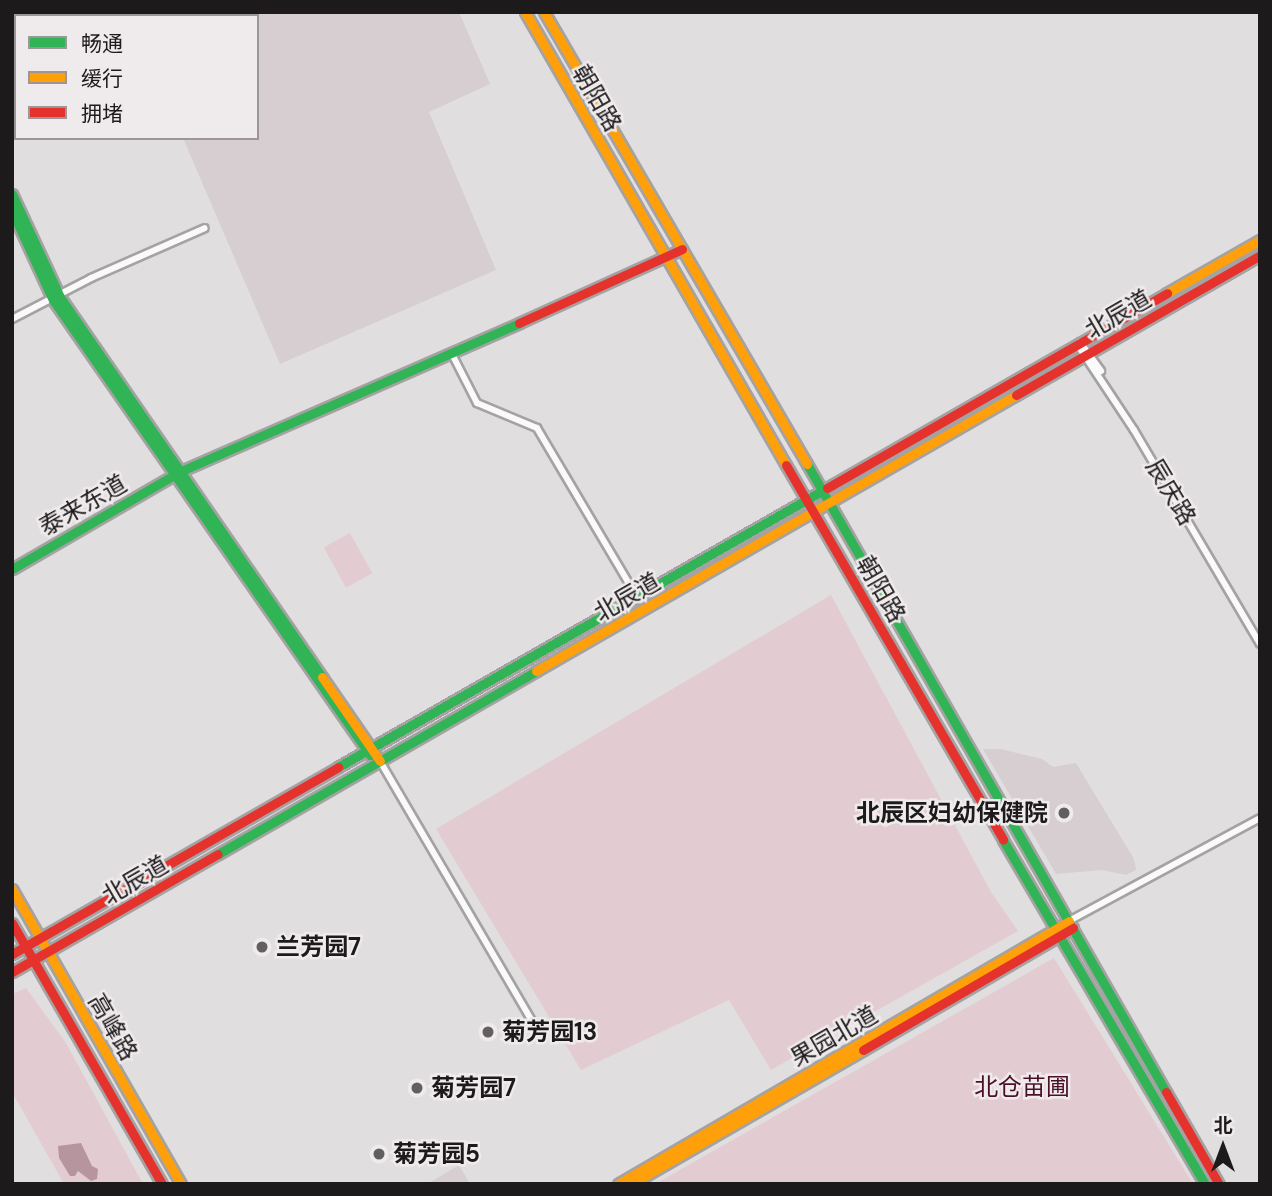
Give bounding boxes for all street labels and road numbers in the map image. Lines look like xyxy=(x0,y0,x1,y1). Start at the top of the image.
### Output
street label: 朝阳路 xyxy=(567,60,627,136)
street label: 北辰道 xyxy=(1080,284,1156,344)
street label: 辰庆路 xyxy=(1140,454,1202,530)
street label: 泰来东道 xyxy=(34,469,132,541)
street label: 朝阳路 xyxy=(851,551,911,627)
street label: 北辰道 xyxy=(589,567,665,627)
street label: 北辰道 xyxy=(97,850,173,910)
street label: 高峰路 xyxy=(83,989,143,1065)
street label: 果园北道 xyxy=(785,1000,883,1072)

